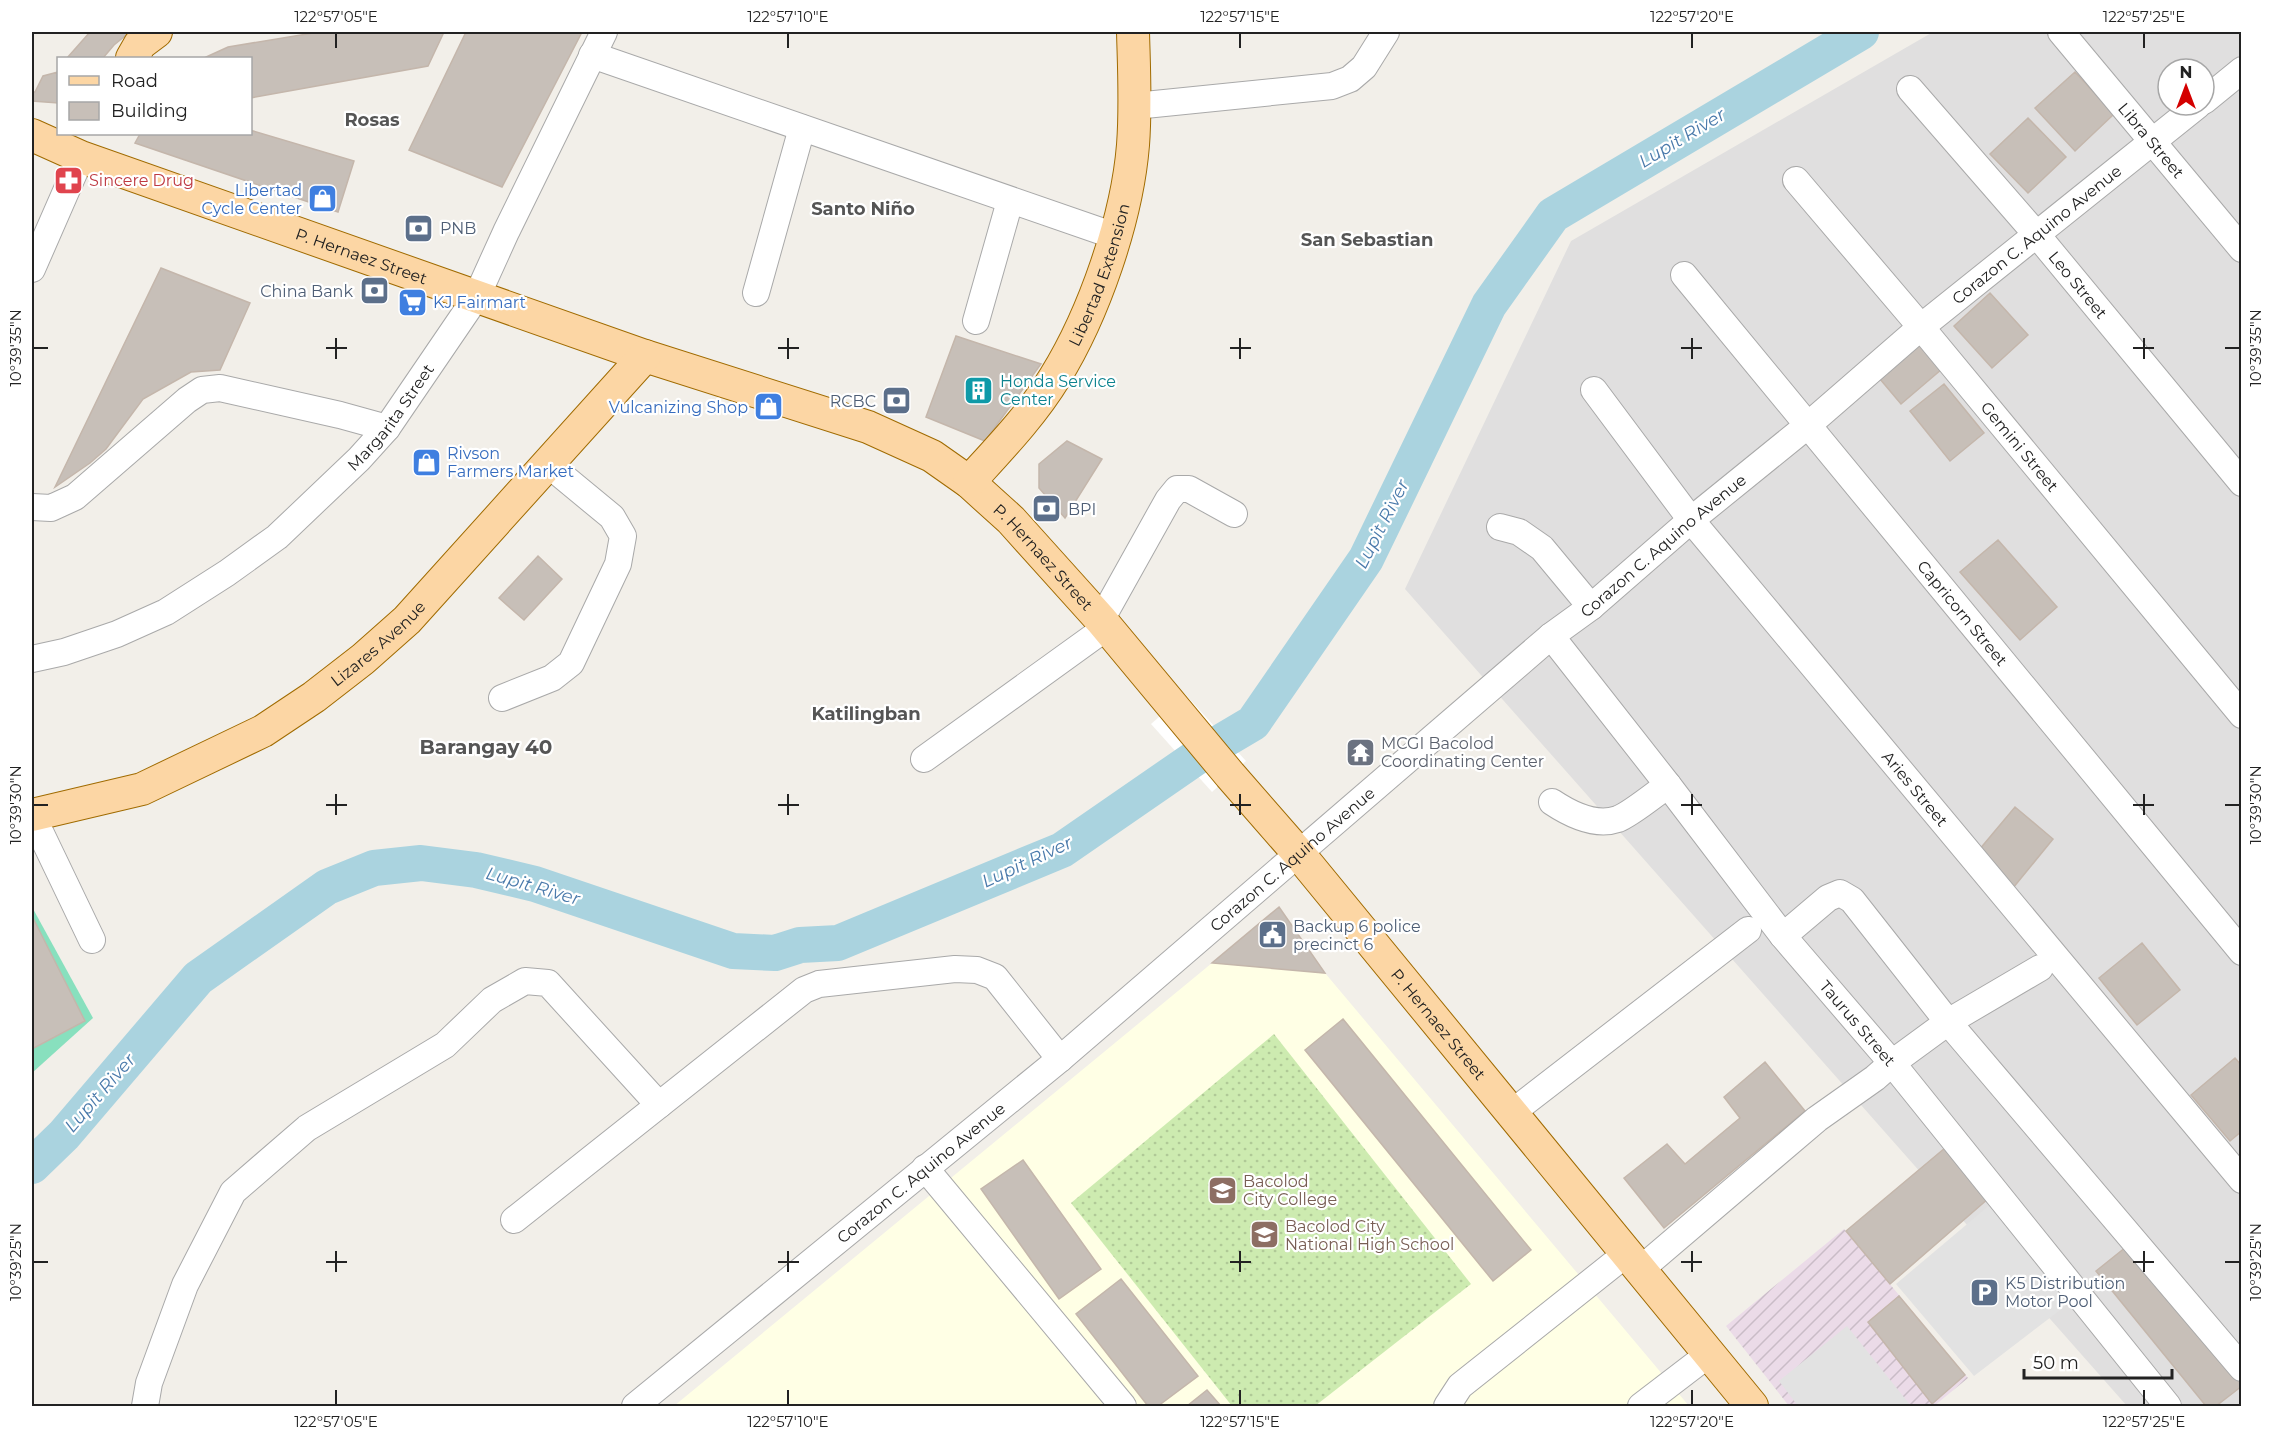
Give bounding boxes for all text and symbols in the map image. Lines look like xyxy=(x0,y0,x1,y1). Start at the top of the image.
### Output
text: 122°57'05"E xyxy=(294,7,378,26)
text: 122°57'10"E xyxy=(747,7,829,26)
text: 122°57'15"E xyxy=(1200,7,1280,26)
text: 122°57'20"E xyxy=(1650,7,1734,26)
text: 122°57'25"E xyxy=(2103,7,2185,26)
legend xyxy=(57,57,252,135)
north arrow xyxy=(2156,57,2216,117)
text: N xyxy=(2180,63,2192,82)
text: Road xyxy=(111,70,158,92)
street label: Libra Street xyxy=(2114,99,2188,183)
text: Building xyxy=(111,100,188,122)
water label: Lupit River xyxy=(1635,103,1730,172)
district label: Rosas xyxy=(344,109,400,131)
street label: Corazon C. Aquino Avenue xyxy=(1948,161,2125,308)
pharmacy icon: Sincere Drug xyxy=(52,164,84,196)
place label: Sincere Drug xyxy=(89,171,194,190)
place label: Libertad Cycle Center xyxy=(201,181,302,218)
shop icon: Libertad Cycle Center xyxy=(307,183,339,215)
district label: Santo Niño xyxy=(811,198,915,220)
street label: Libertad Extension xyxy=(1065,202,1134,349)
bank icon: PNB xyxy=(403,212,435,244)
place label: PNB xyxy=(440,219,476,238)
street label: P. Hernaez Street xyxy=(293,224,430,289)
district label: San Sebastian xyxy=(1301,229,1433,251)
street label: Leo Street xyxy=(2044,248,2111,323)
bank icon: China Bank xyxy=(358,275,390,307)
place label: China Bank xyxy=(260,282,353,301)
supermarket icon: KJ Fairmart xyxy=(396,286,428,318)
place label: KJ Fairmart xyxy=(433,293,526,312)
text: 10°39'35"N xyxy=(6,309,25,387)
text: 10°39'35"N xyxy=(2246,309,2265,387)
street label: Margarita Street xyxy=(344,360,438,475)
place label: Honda Service Center xyxy=(1000,372,1116,409)
building icon: Honda Service Center xyxy=(963,374,995,406)
bank icon: RCBC xyxy=(881,385,913,417)
shop icon: Vulcanizing Shop xyxy=(753,391,785,423)
place label: RCBC xyxy=(830,392,876,411)
place label: Vulcanizing Shop xyxy=(609,398,748,417)
street label: Gemini Street xyxy=(1977,398,2062,496)
place label: Rivson Farmers Market xyxy=(447,444,574,481)
shop icon: Rivson Farmers Market xyxy=(410,446,442,478)
street label: Corazon C. Aquino Avenue xyxy=(1577,470,1750,621)
water label: Lupit River xyxy=(1350,475,1414,572)
bank icon: BPI xyxy=(1031,493,1063,525)
street label: P. Hernaez Street xyxy=(989,500,1097,615)
place label: BPI xyxy=(1068,500,1096,519)
street label: Capricorn Street xyxy=(1913,557,2011,670)
street label: Lizares Avenue xyxy=(327,597,430,690)
district label: Katilingban xyxy=(811,703,921,725)
place label: MCGI Bacolod Coordinating Center xyxy=(1381,734,1544,771)
district label: Barangay 40 xyxy=(420,735,552,759)
temple icon: MCGI Bacolod Coordinating Center xyxy=(1344,736,1376,768)
street label: Aries Street xyxy=(1878,747,1952,831)
text: 10°39'30"N xyxy=(6,765,25,845)
text: 10°39'30"N xyxy=(2246,765,2265,845)
street label: Corazon C. Aquino Avenue xyxy=(1206,783,1379,936)
water label: Lupit River xyxy=(978,831,1076,892)
water label: Lupit River xyxy=(483,862,583,910)
place label: Backup 6 police precinct 6 xyxy=(1293,917,1421,954)
public building icon: Backup 6 police precinct 6 xyxy=(1256,919,1288,951)
street label: P. Hernaez Street xyxy=(1387,965,1490,1084)
street label: Taurus Street xyxy=(1815,977,1900,1070)
water label: Lupit River xyxy=(60,1049,141,1137)
street label: Corazon C. Aquino Avenue xyxy=(833,1099,1009,1247)
place label: Bacolod City College xyxy=(1243,1172,1337,1209)
school or university icon: Bacolod City College xyxy=(1206,1174,1238,1206)
place label: Bacolod City National High School xyxy=(1285,1217,1454,1254)
school or university icon: Bacolod City National High School xyxy=(1248,1219,1280,1251)
text: 10°39'25"N xyxy=(6,1223,25,1301)
text: 10°39'25"N xyxy=(2246,1223,2265,1301)
place label: K5 Distribution Motor Pool xyxy=(2005,1274,2125,1311)
parking icon: K5 Distribution Motor Pool xyxy=(1968,1276,2000,1308)
scale bar xyxy=(2024,1342,2172,1380)
text: 50 m xyxy=(2033,1352,2079,1374)
text: 122°57'05"E xyxy=(294,1412,378,1431)
text: 122°57'10"E xyxy=(747,1412,829,1431)
text: 122°57'15"E xyxy=(1200,1412,1280,1431)
text: 122°57'20"E xyxy=(1650,1412,1734,1431)
text: 122°57'25"E xyxy=(2103,1412,2185,1431)

